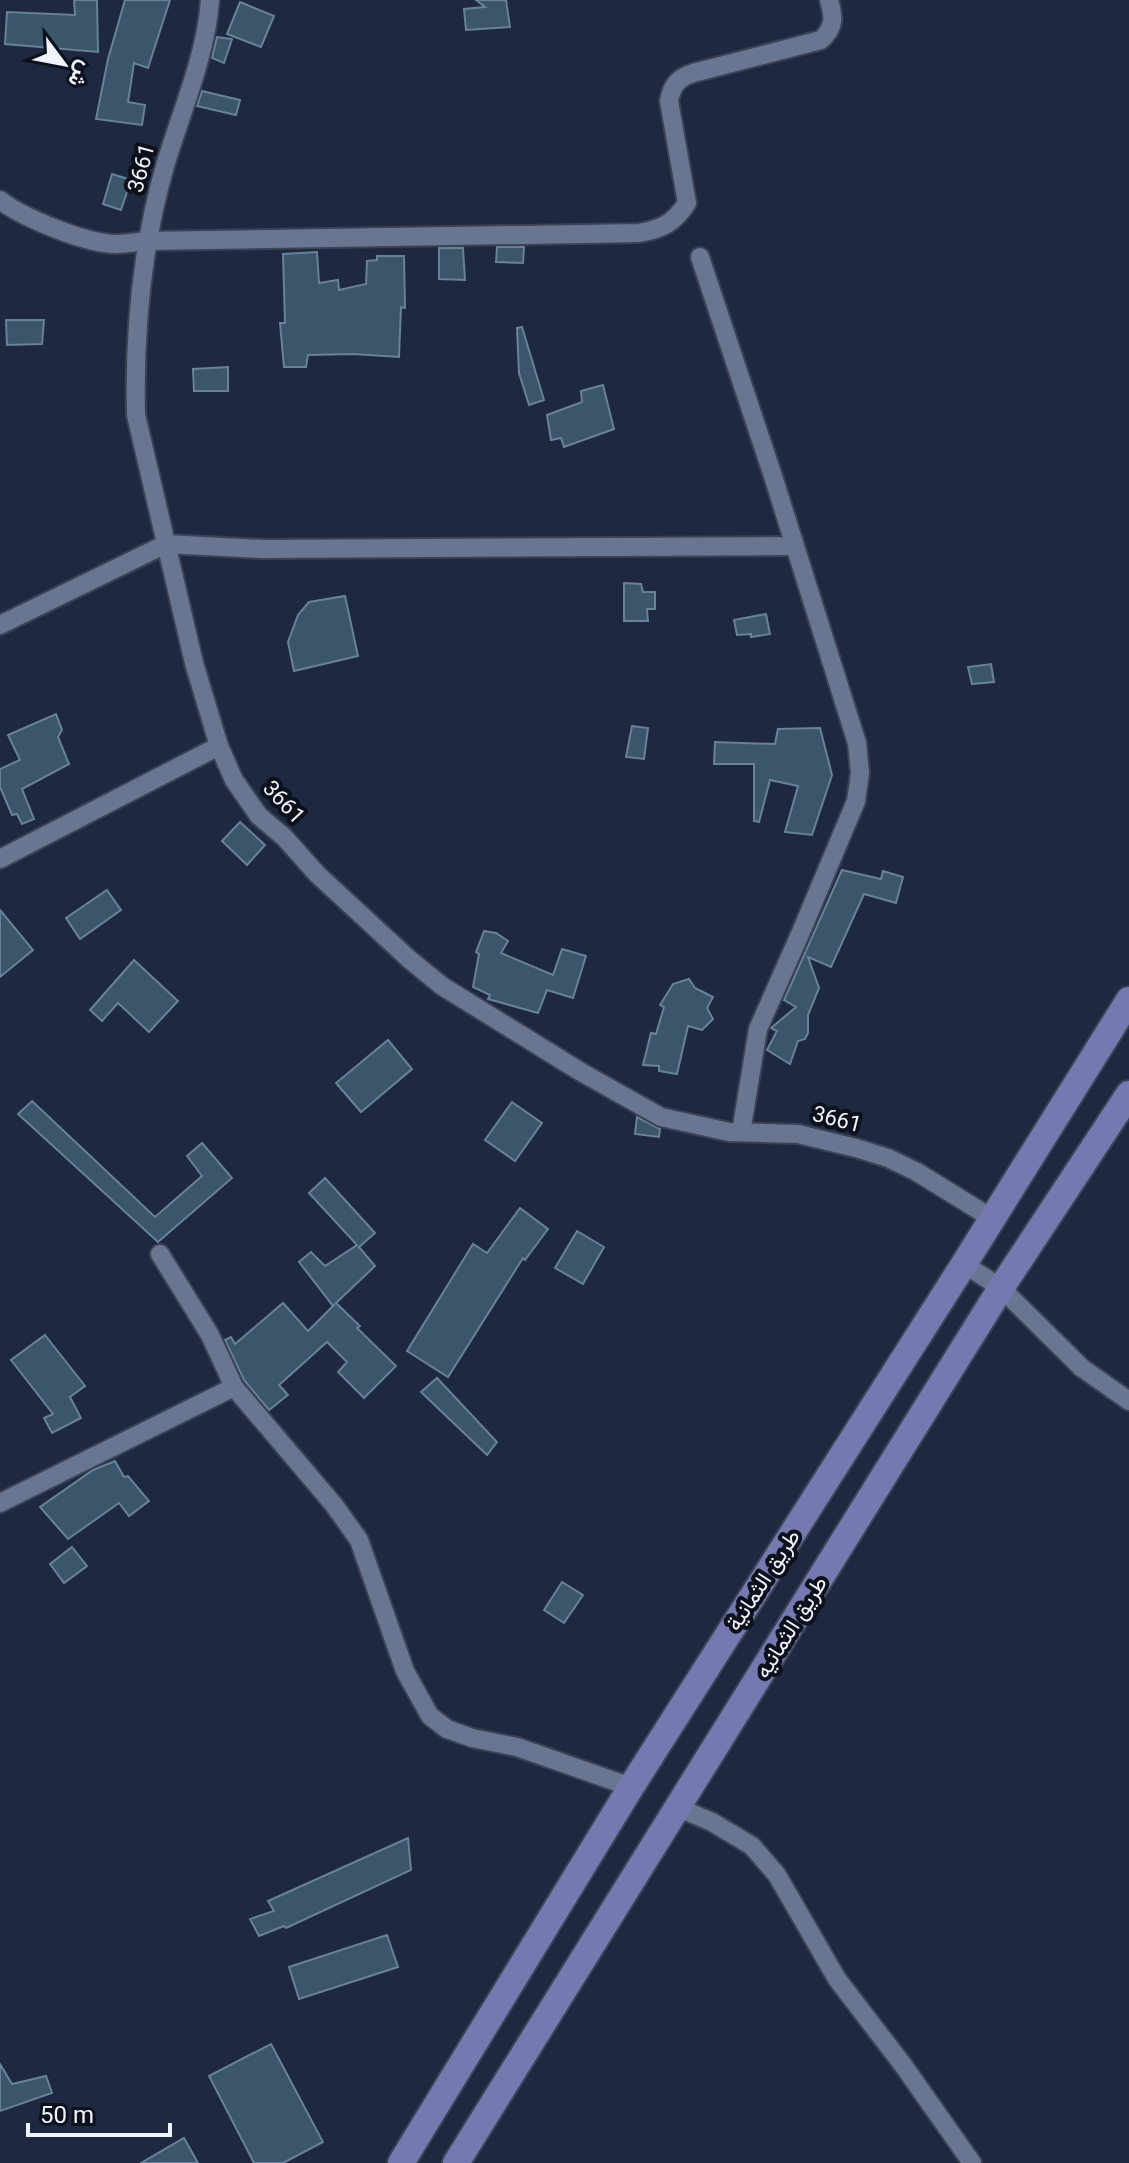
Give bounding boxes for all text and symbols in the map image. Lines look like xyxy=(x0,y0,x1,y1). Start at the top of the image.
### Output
north arrow xyxy=(24,24,104,104)
text: ش xyxy=(62,56,98,92)
street label: 3661 xyxy=(123,141,159,195)
street label: 3661 xyxy=(258,775,310,829)
street label: 3661 xyxy=(810,1101,864,1137)
street label: طريق الثمانية xyxy=(721,1525,806,1636)
street label: طريق الثمانيه xyxy=(750,1571,833,1683)
scale bar xyxy=(28,2087,170,2137)
text: 50 m xyxy=(40,2101,94,2129)

